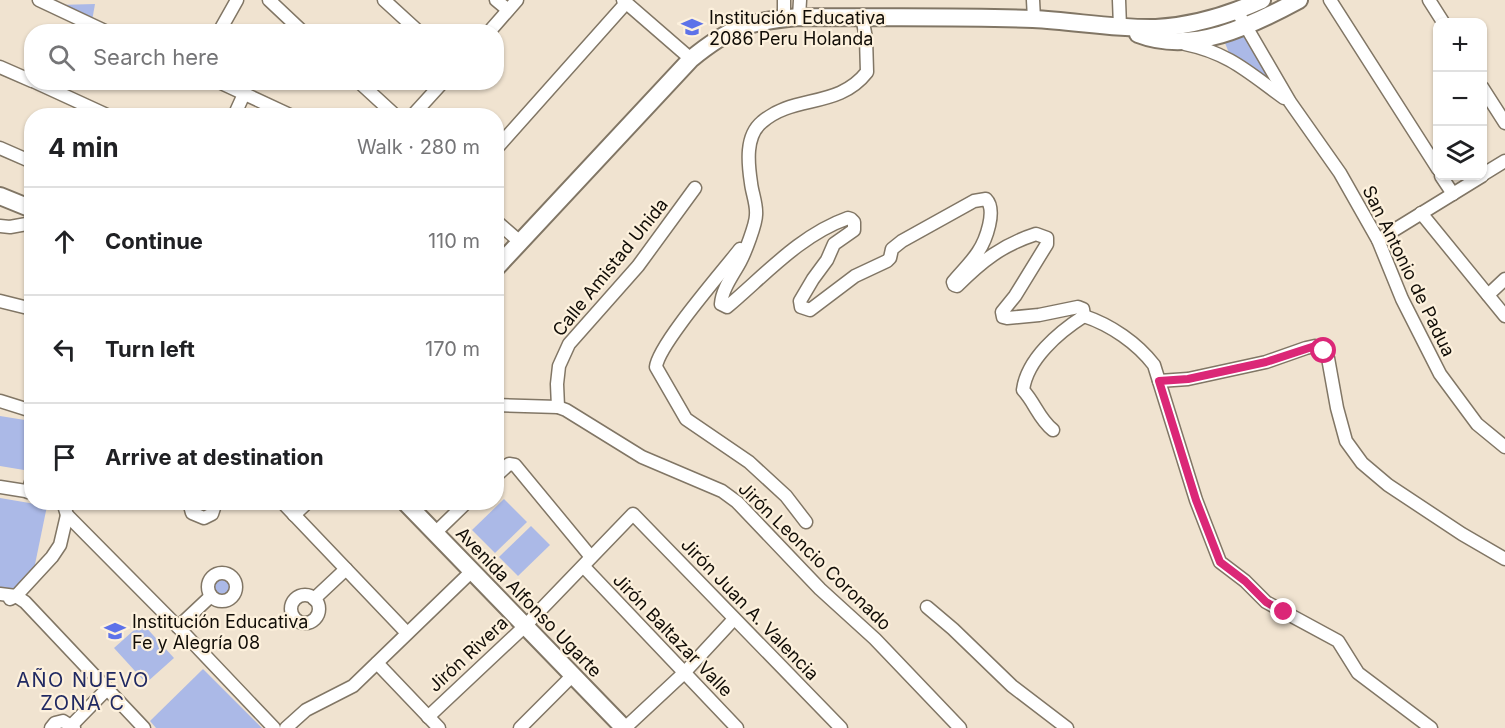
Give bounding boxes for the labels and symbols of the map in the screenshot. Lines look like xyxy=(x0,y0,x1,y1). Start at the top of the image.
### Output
place label: Institución Educativa 2086 Peru Holanda xyxy=(709,7,885,49)
school or university icon: Institución Educativa 2086 Peru Holanda xyxy=(680,15,704,39)
street label: San Antonio de Padua xyxy=(1358,182,1460,360)
street label: Calle Amistad Unida xyxy=(548,194,672,340)
route start xyxy=(1310,337,1336,363)
street label: Jirón Leoncio Coronado xyxy=(734,478,896,634)
street label: Avenida Alfonso Ugarte xyxy=(452,523,606,681)
street label: Jirón Juan A. Valencia xyxy=(677,534,823,684)
street label: Jirón Baltazar Valle xyxy=(609,569,737,701)
route end xyxy=(1270,598,1296,624)
place label: Institución Educativa Fe y Alegría 08 xyxy=(132,611,308,653)
street label: Jirón Rivera xyxy=(424,612,512,696)
school or university icon: Institución Educativa Fe y Alegría 08 xyxy=(103,619,127,643)
district label: AÑO NUEVO ZONA C xyxy=(16,667,150,715)

